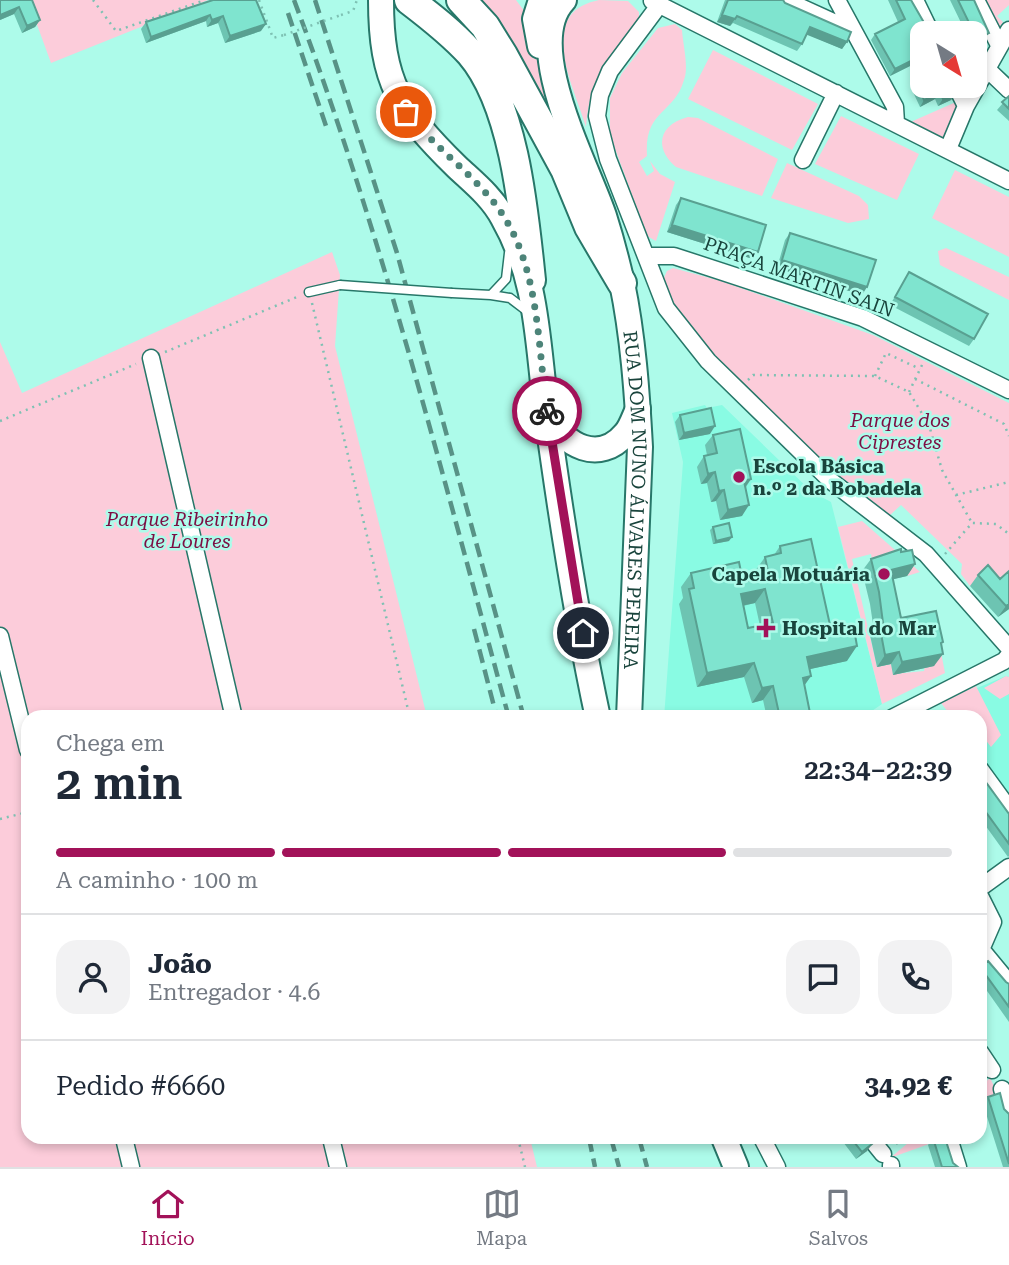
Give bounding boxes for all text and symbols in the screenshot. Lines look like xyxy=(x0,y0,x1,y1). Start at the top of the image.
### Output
north arrow xyxy=(910,21,987,98)
map controls xyxy=(910,21,987,98)
pin xyxy=(376,82,436,142)
icon: bag xyxy=(387,93,425,131)
street label: PRAÇA MARTIN SAIN xyxy=(700,232,898,322)
street label: RUA DOM NUNO ÁLVARES PEREIRA xyxy=(619,329,652,670)
courier xyxy=(512,376,582,446)
icon: bike xyxy=(528,392,566,430)
park label: Parque dos Ciprestes xyxy=(849,409,950,454)
place label: Escola Básica n.º 2 da Bobadela xyxy=(753,455,921,500)
marker: Escola Básica n.º 2 da Bobadela xyxy=(731,469,747,485)
park label: Parque Ribeirinho de Loures xyxy=(105,508,268,553)
place label: Capela Motuária xyxy=(711,563,870,586)
marker: Capela Motuária xyxy=(876,566,892,582)
pin xyxy=(553,603,613,663)
icon: home xyxy=(564,614,602,652)
place label: Hospital do Mar xyxy=(782,617,937,640)
marker: Hospital do Mar xyxy=(756,618,776,638)
text: Chega em xyxy=(56,730,164,757)
text: 22:34–22:39 xyxy=(804,755,952,785)
text: 2 min xyxy=(56,756,183,810)
text: A caminho · 100 m xyxy=(56,867,258,894)
button: person xyxy=(56,940,130,1014)
button: chat xyxy=(786,940,860,1014)
button: phone xyxy=(878,940,952,1014)
text: João xyxy=(148,949,212,979)
text: Entregador · 4.6 xyxy=(148,979,320,1006)
text: Pedido #6660 xyxy=(56,1071,225,1101)
text: 34.92 € xyxy=(864,1071,952,1101)
tab: Início xyxy=(141,1185,195,1250)
tab: Mapa xyxy=(476,1185,527,1250)
tab: Salvos xyxy=(809,1185,868,1250)

